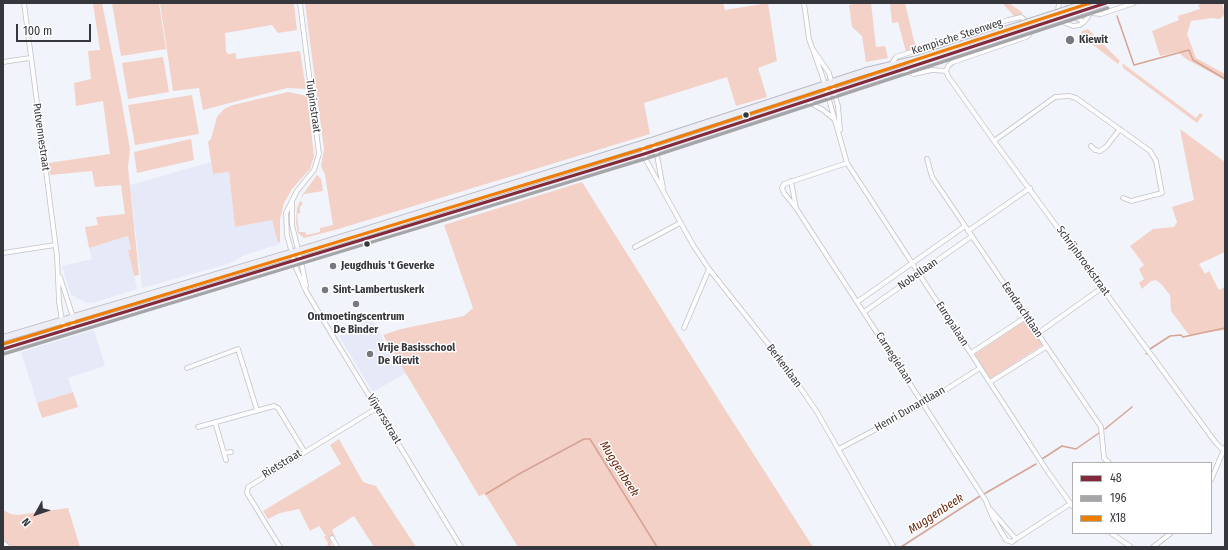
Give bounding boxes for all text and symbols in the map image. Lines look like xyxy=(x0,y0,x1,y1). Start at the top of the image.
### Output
scale bar xyxy=(18,16,93,42)
street label: Kempische Steenweg xyxy=(910,16,1004,58)
text: 100 m xyxy=(23,24,52,38)
place label: Kiewit xyxy=(1079,33,1108,47)
marker: Kiewit xyxy=(1064,34,1076,46)
street label: Tulpinstraat xyxy=(303,78,323,134)
street label: Putvennestraat xyxy=(30,102,52,172)
unlabelled marker xyxy=(741,110,751,120)
street label: Schrijnbroekstraat xyxy=(1053,224,1113,298)
unlabelled marker xyxy=(362,239,372,249)
street label: Nobellaan xyxy=(895,255,941,293)
place label: Jeugdhuis 't Geverke xyxy=(341,259,435,273)
marker: Jeugdhuis 't Geverke xyxy=(328,261,338,271)
street label: Eendrachtlaan xyxy=(999,280,1045,340)
place label: Sint-Lambertuskerk xyxy=(333,283,424,297)
marker: Sint-Lambertuskerk xyxy=(320,285,330,295)
marker: Ontmoetingscentrum De Binder xyxy=(351,299,361,309)
street label: Europalaan xyxy=(933,299,971,349)
place label: Ontmoetingscentrum De Binder xyxy=(308,310,404,336)
street label: Carnegielaan xyxy=(872,330,916,386)
place label: Vrije Basisschool De Kievit xyxy=(378,341,455,367)
street label: Berkenlaan xyxy=(763,342,805,390)
marker: Vrije Basisschool De Kievit xyxy=(365,349,375,359)
street label: Henri Dunantlaan xyxy=(872,384,948,434)
street label: Vijversstraat xyxy=(364,392,404,446)
water label: Muggenbeek xyxy=(596,439,642,499)
street label: Rietstraat xyxy=(260,447,304,481)
legend xyxy=(1072,462,1212,534)
text: 48 xyxy=(1110,471,1122,485)
water label: Muggenbeek xyxy=(906,491,966,537)
text: 196 xyxy=(1110,491,1126,505)
north arrow xyxy=(16,494,56,534)
text: X18 xyxy=(1110,511,1126,525)
text: N xyxy=(19,515,34,529)

